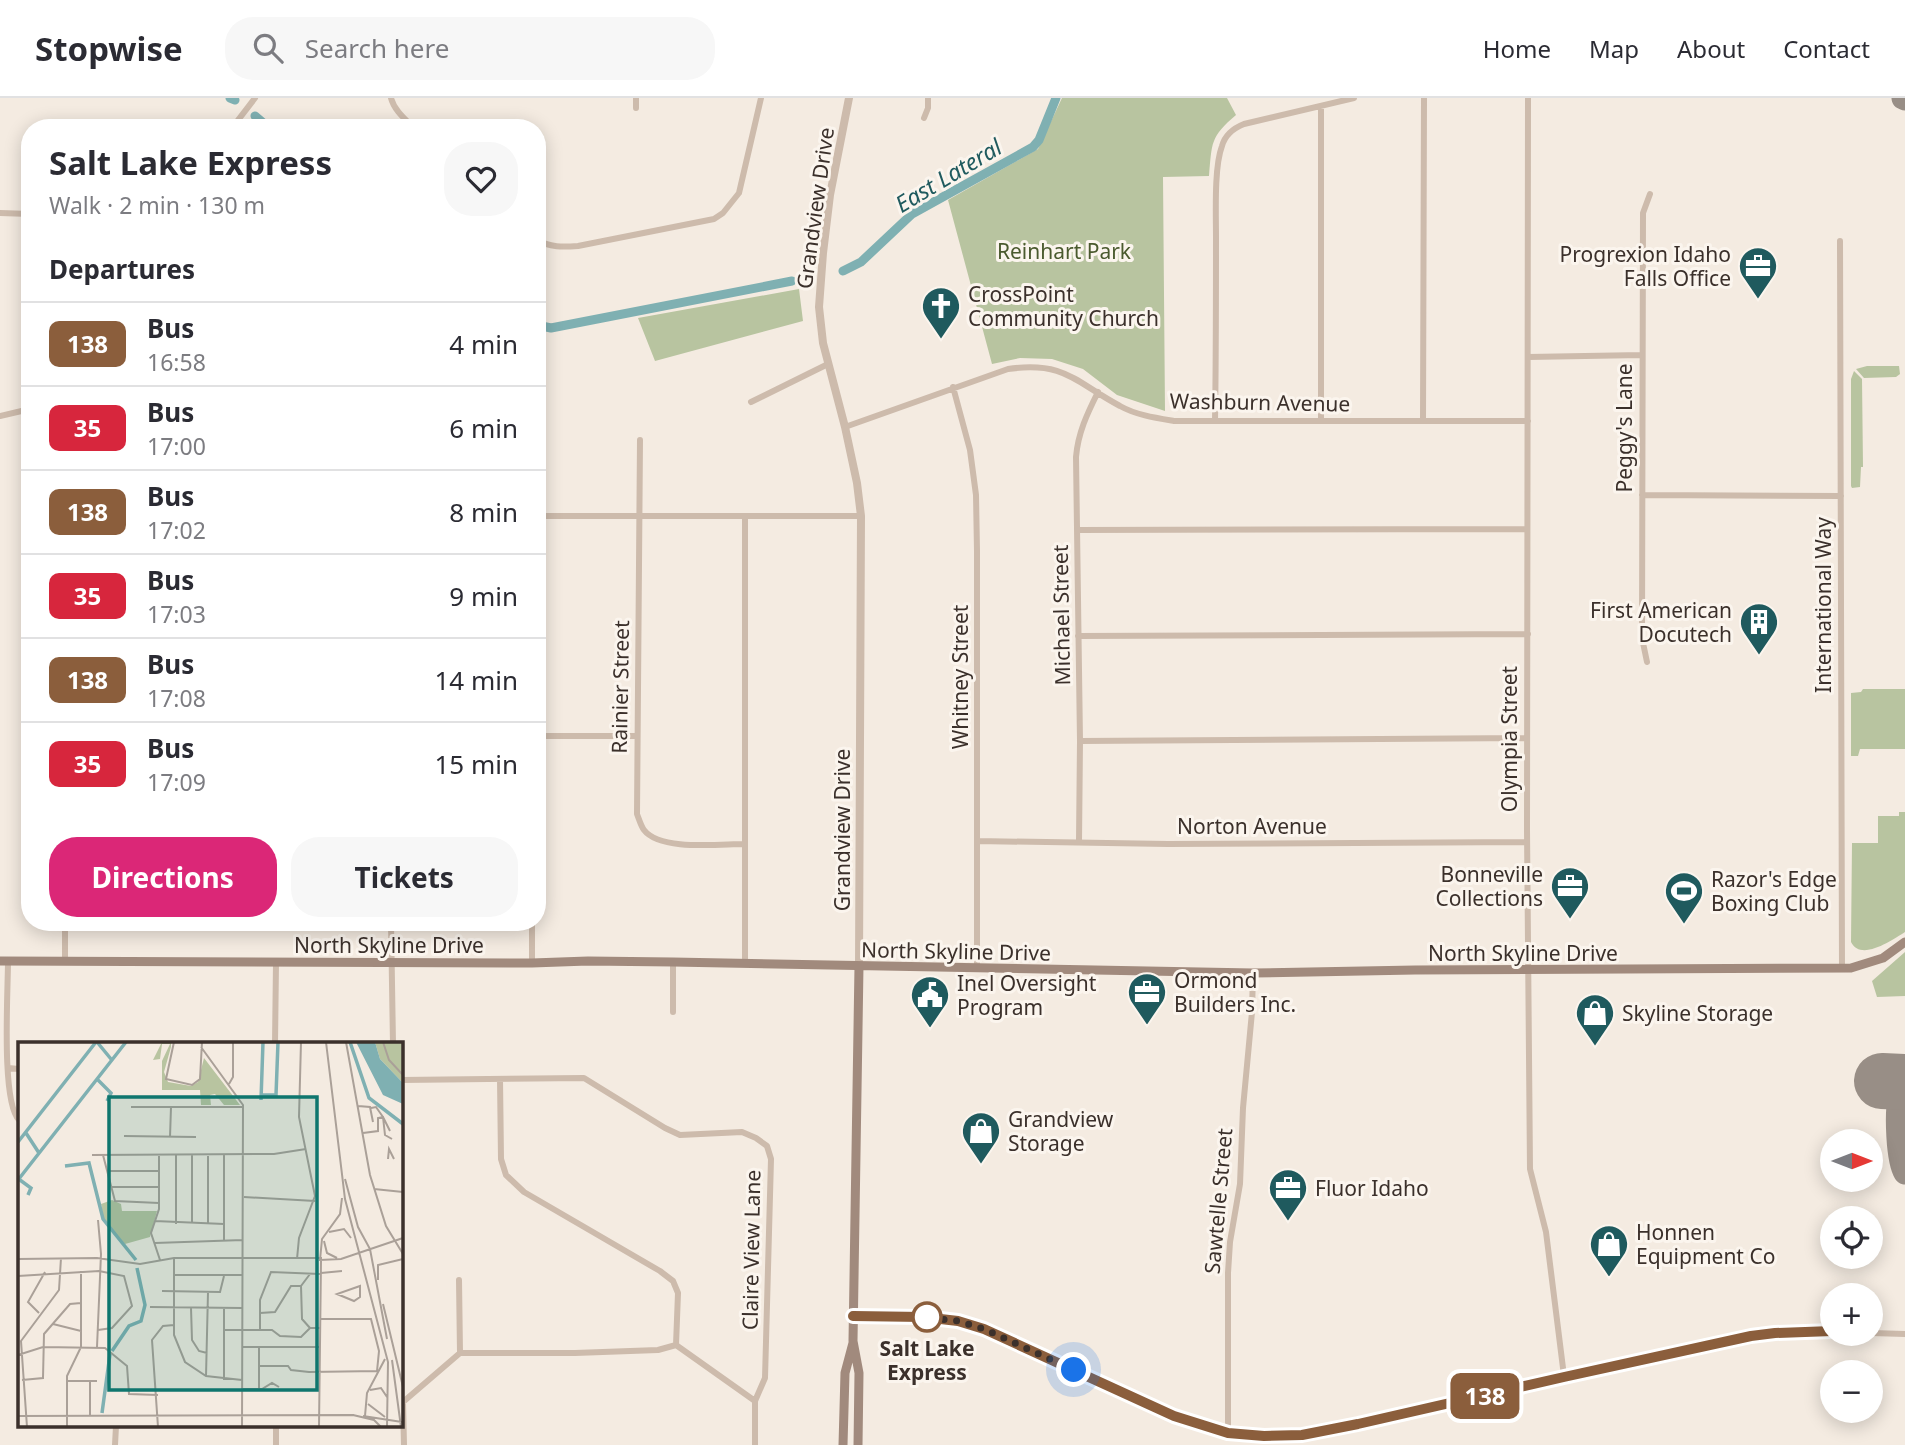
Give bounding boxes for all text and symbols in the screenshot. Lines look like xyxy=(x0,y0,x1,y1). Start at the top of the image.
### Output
search box xyxy=(225,17,715,80)
text: Stopwise xyxy=(35,26,183,71)
icon: search xyxy=(249,29,287,67)
text: Search here xyxy=(305,30,449,66)
text: Home xyxy=(1483,32,1551,65)
text: Map xyxy=(1589,32,1639,65)
text: About xyxy=(1677,32,1745,65)
text: Contact xyxy=(1783,32,1870,65)
street label: Grandview Drive xyxy=(790,126,840,290)
water label: East Lateral xyxy=(889,130,1008,219)
text: Salt Lake Express xyxy=(49,140,332,185)
button: heart xyxy=(444,142,518,216)
text: Walk · 2 min · 130 m xyxy=(49,189,265,221)
park label: Reinhart Park xyxy=(997,237,1132,265)
place label: Progrexion Idaho Falls Office xyxy=(1560,240,1731,292)
office icon: Progrexion Idaho Falls Office xyxy=(1737,245,1779,300)
text: Departures xyxy=(49,251,195,287)
place label: CrossPoint Community Church xyxy=(968,280,1159,332)
church icon: CrossPoint Community Church xyxy=(920,285,962,340)
text: Bus xyxy=(147,310,194,346)
text: 4 min xyxy=(449,326,518,362)
text: 138 xyxy=(67,327,108,360)
text: 16:58 xyxy=(147,346,206,378)
street label: Peggy's Lane xyxy=(1610,363,1638,493)
street label: Washburn Avenue xyxy=(1169,386,1351,418)
text: Bus xyxy=(147,394,194,430)
text: 6 min xyxy=(449,410,518,446)
text: 35 xyxy=(74,411,101,444)
text: 17:00 xyxy=(147,430,206,462)
text: Bus xyxy=(147,478,194,514)
text: 8 min xyxy=(449,494,518,530)
text: 138 xyxy=(67,495,108,528)
text: 17:02 xyxy=(147,514,206,546)
street label: International Way xyxy=(1809,517,1837,693)
street label: Michael Street xyxy=(1046,544,1076,686)
text: Bus xyxy=(147,562,194,598)
text: 9 min xyxy=(449,578,518,614)
text: 35 xyxy=(74,579,101,612)
place label: First American Docutech xyxy=(1590,596,1732,648)
text: 17:03 xyxy=(147,598,206,630)
building icon: First American Docutech xyxy=(1738,601,1780,656)
street label: Whitney Street xyxy=(946,604,974,749)
street label: Rainier Street xyxy=(605,620,635,754)
text: Bus xyxy=(147,646,194,682)
text: 14 min xyxy=(434,662,518,698)
text: 138 xyxy=(67,663,108,696)
street label: Olympia Street xyxy=(1495,665,1523,812)
text: 17:08 xyxy=(147,682,206,714)
text: Bus xyxy=(147,730,194,766)
text: 15 min xyxy=(434,746,518,782)
text: 35 xyxy=(74,747,101,780)
street label: Grandview Drive xyxy=(828,749,856,911)
text: 17:09 xyxy=(147,766,206,798)
street label: Norton Avenue xyxy=(1177,812,1327,840)
button: Directions xyxy=(49,837,277,917)
button: Tickets xyxy=(291,837,518,917)
place label: Bonneville Collections xyxy=(1436,860,1543,912)
office icon: Bonneville Collections xyxy=(1549,865,1591,920)
place label: Razor's Edge Boxing Club xyxy=(1711,865,1837,917)
sports icon: Razor's Edge Boxing Club xyxy=(1663,870,1705,925)
street label: North Skyline Drive xyxy=(294,931,484,959)
street label: North Skyline Drive xyxy=(861,935,1051,967)
street label: North Skyline Drive xyxy=(1428,939,1618,967)
place label: Ormond Builders Inc. xyxy=(1174,966,1296,1018)
place label: Inel Oversight Program xyxy=(957,969,1097,1021)
office icon: Ormond Builders Inc. xyxy=(1126,971,1168,1026)
public building icon: Inel Oversight Program xyxy=(909,974,951,1029)
shop icon: Skyline Storage xyxy=(1574,992,1616,1047)
place label: Skyline Storage xyxy=(1622,999,1773,1027)
inset map xyxy=(18,1042,402,1428)
place label: Grandview Storage xyxy=(1008,1105,1114,1157)
shop icon: Grandview Storage xyxy=(960,1110,1002,1165)
street label: Sawtelle Street xyxy=(1198,1127,1238,1275)
north arrow xyxy=(1820,1129,1883,1192)
map controls xyxy=(1820,1129,1883,1423)
office icon: Fluor Idaho xyxy=(1267,1167,1309,1222)
street label: Claire View Lane xyxy=(736,1170,766,1330)
place label: Fluor Idaho xyxy=(1315,1174,1429,1202)
button: locate xyxy=(1820,1206,1883,1269)
place label: Honnen Equipment Co xyxy=(1636,1218,1775,1270)
shop icon: Honnen Equipment Co xyxy=(1588,1223,1630,1278)
button: + xyxy=(1820,1283,1883,1346)
marker: Salt Lake Express xyxy=(912,1302,942,1332)
place label: Salt Lake Express xyxy=(880,1334,974,1386)
your location xyxy=(1056,1352,1091,1387)
button: − xyxy=(1820,1360,1883,1423)
line badge: 138 xyxy=(1445,1373,1525,1419)
text: 138 xyxy=(1464,1379,1506,1412)

